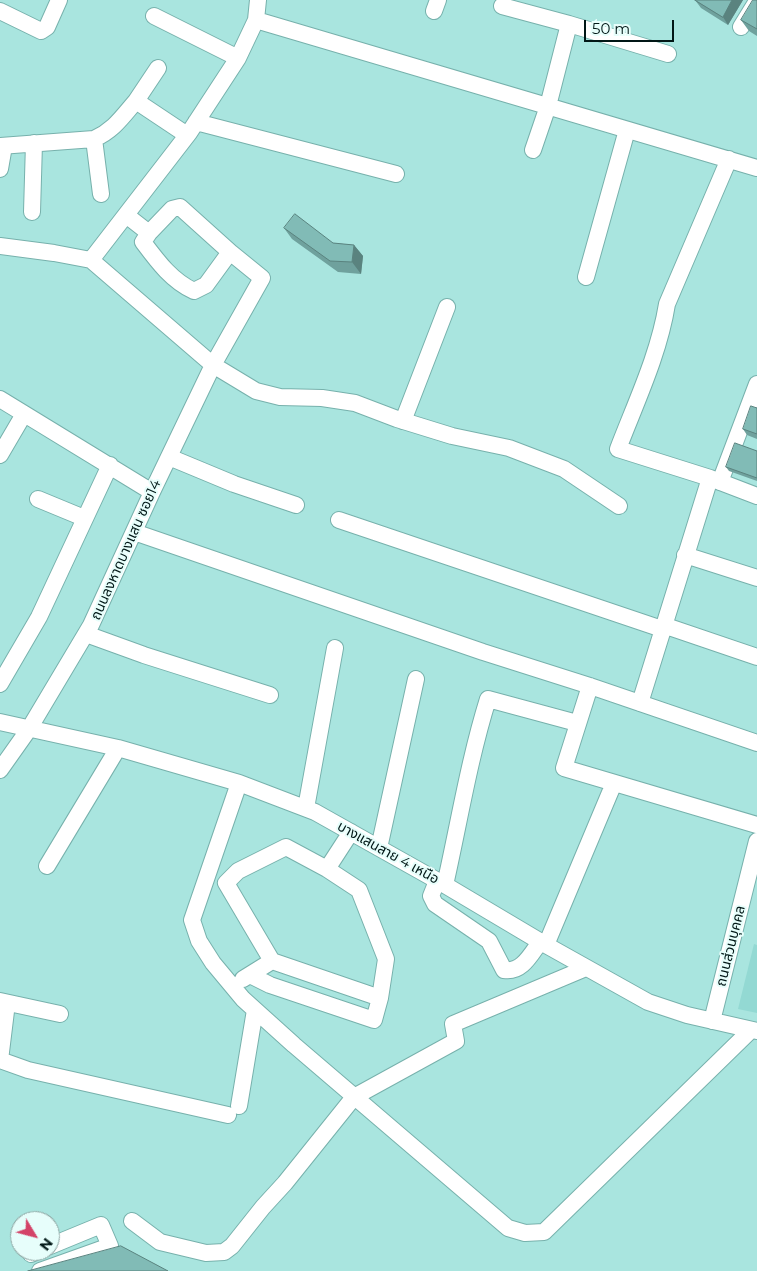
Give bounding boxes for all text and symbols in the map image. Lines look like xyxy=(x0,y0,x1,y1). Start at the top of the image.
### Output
scale bar xyxy=(587,10,677,42)
text: 50 m xyxy=(592,19,630,38)
street label: ถนนลงหาดบางแสน ซอย14 xyxy=(87,477,165,623)
street label: บางแสนสาย 4 เหนือ xyxy=(334,818,442,888)
street label: ถนนส่วนบุคคล xyxy=(713,904,749,988)
north arrow xyxy=(10,1211,60,1261)
text: N xyxy=(36,1234,57,1254)

